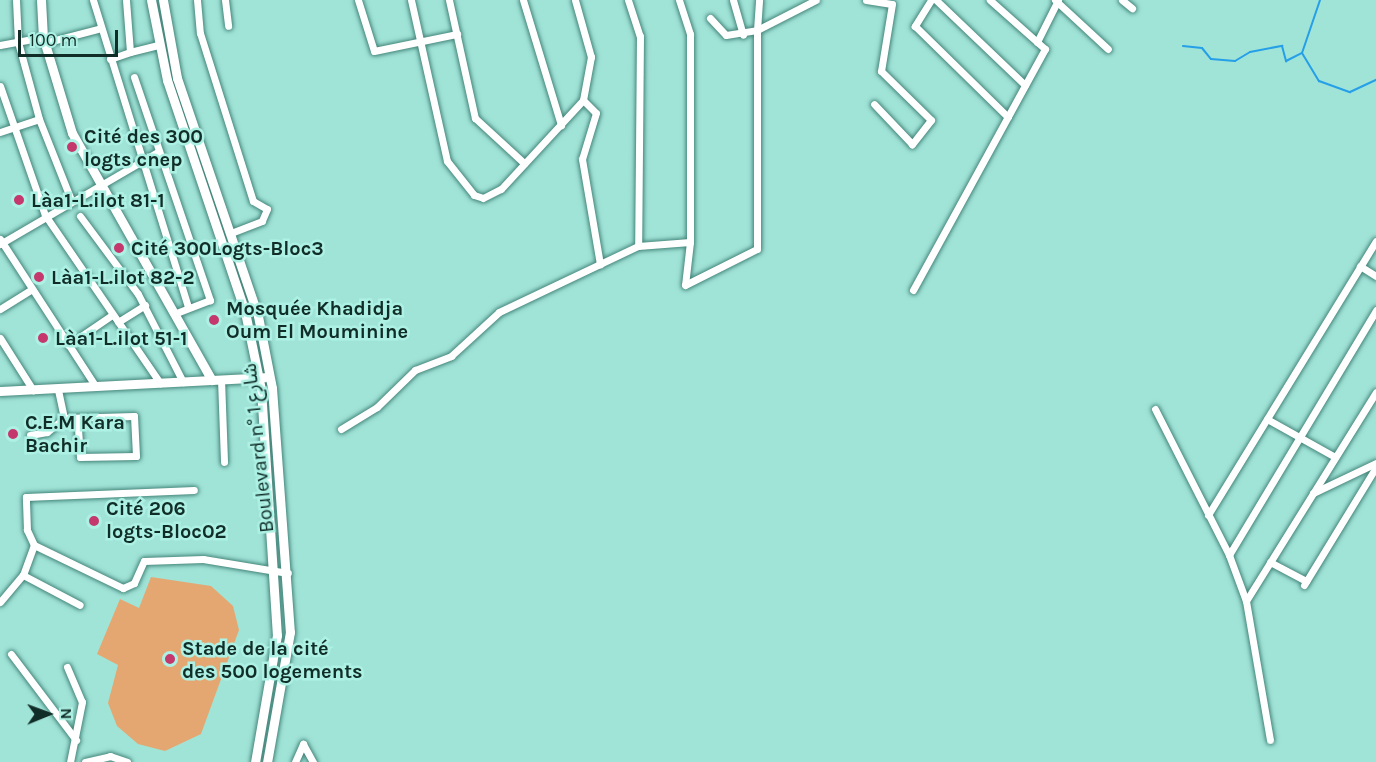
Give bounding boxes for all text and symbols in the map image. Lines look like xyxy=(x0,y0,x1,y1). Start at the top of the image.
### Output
scale bar xyxy=(21,18,122,56)
text: 100 m xyxy=(29,29,77,51)
place label: Cité des 300 logts cnep xyxy=(84,124,203,171)
marker: Cité des 300 logts cnep xyxy=(65,140,79,154)
place label: Làa1-L.ilot 81-1 xyxy=(31,188,165,212)
marker: Làa1-L.ilot 81-1 xyxy=(12,193,26,207)
place label: Cité 300Logts-Bloc3 xyxy=(131,236,324,260)
marker: Cité 300Logts-Bloc3 xyxy=(112,241,126,255)
place label: Làa1-L.ilot 82-2 xyxy=(51,265,195,289)
marker: Làa1-L.ilot 82-2 xyxy=(32,270,46,284)
place label: Mosquée Khadidja Oum El Mouminine xyxy=(226,296,408,343)
marker: Mosquée Khadidja Oum El Mouminine xyxy=(207,313,221,327)
place label: Làa1-L.ilot 51-1 xyxy=(55,326,187,350)
marker: Làa1-L.ilot 51-1 xyxy=(36,331,50,345)
street label: Boulevard n° شارع 1 xyxy=(237,362,279,534)
place label: C.E.M Kara Bachir xyxy=(25,410,125,457)
marker: C.E.M Kara Bachir xyxy=(6,427,20,441)
place label: Cité 206 logts-Bloc02 xyxy=(106,497,227,544)
marker: Cité 206 logts-Bloc02 xyxy=(87,514,101,528)
place label: Stade de la cité des 500 logements xyxy=(182,636,363,683)
marker: Stade de la cité des 500 logements xyxy=(163,652,177,666)
north arrow xyxy=(18,684,78,744)
text: N xyxy=(57,708,76,720)

